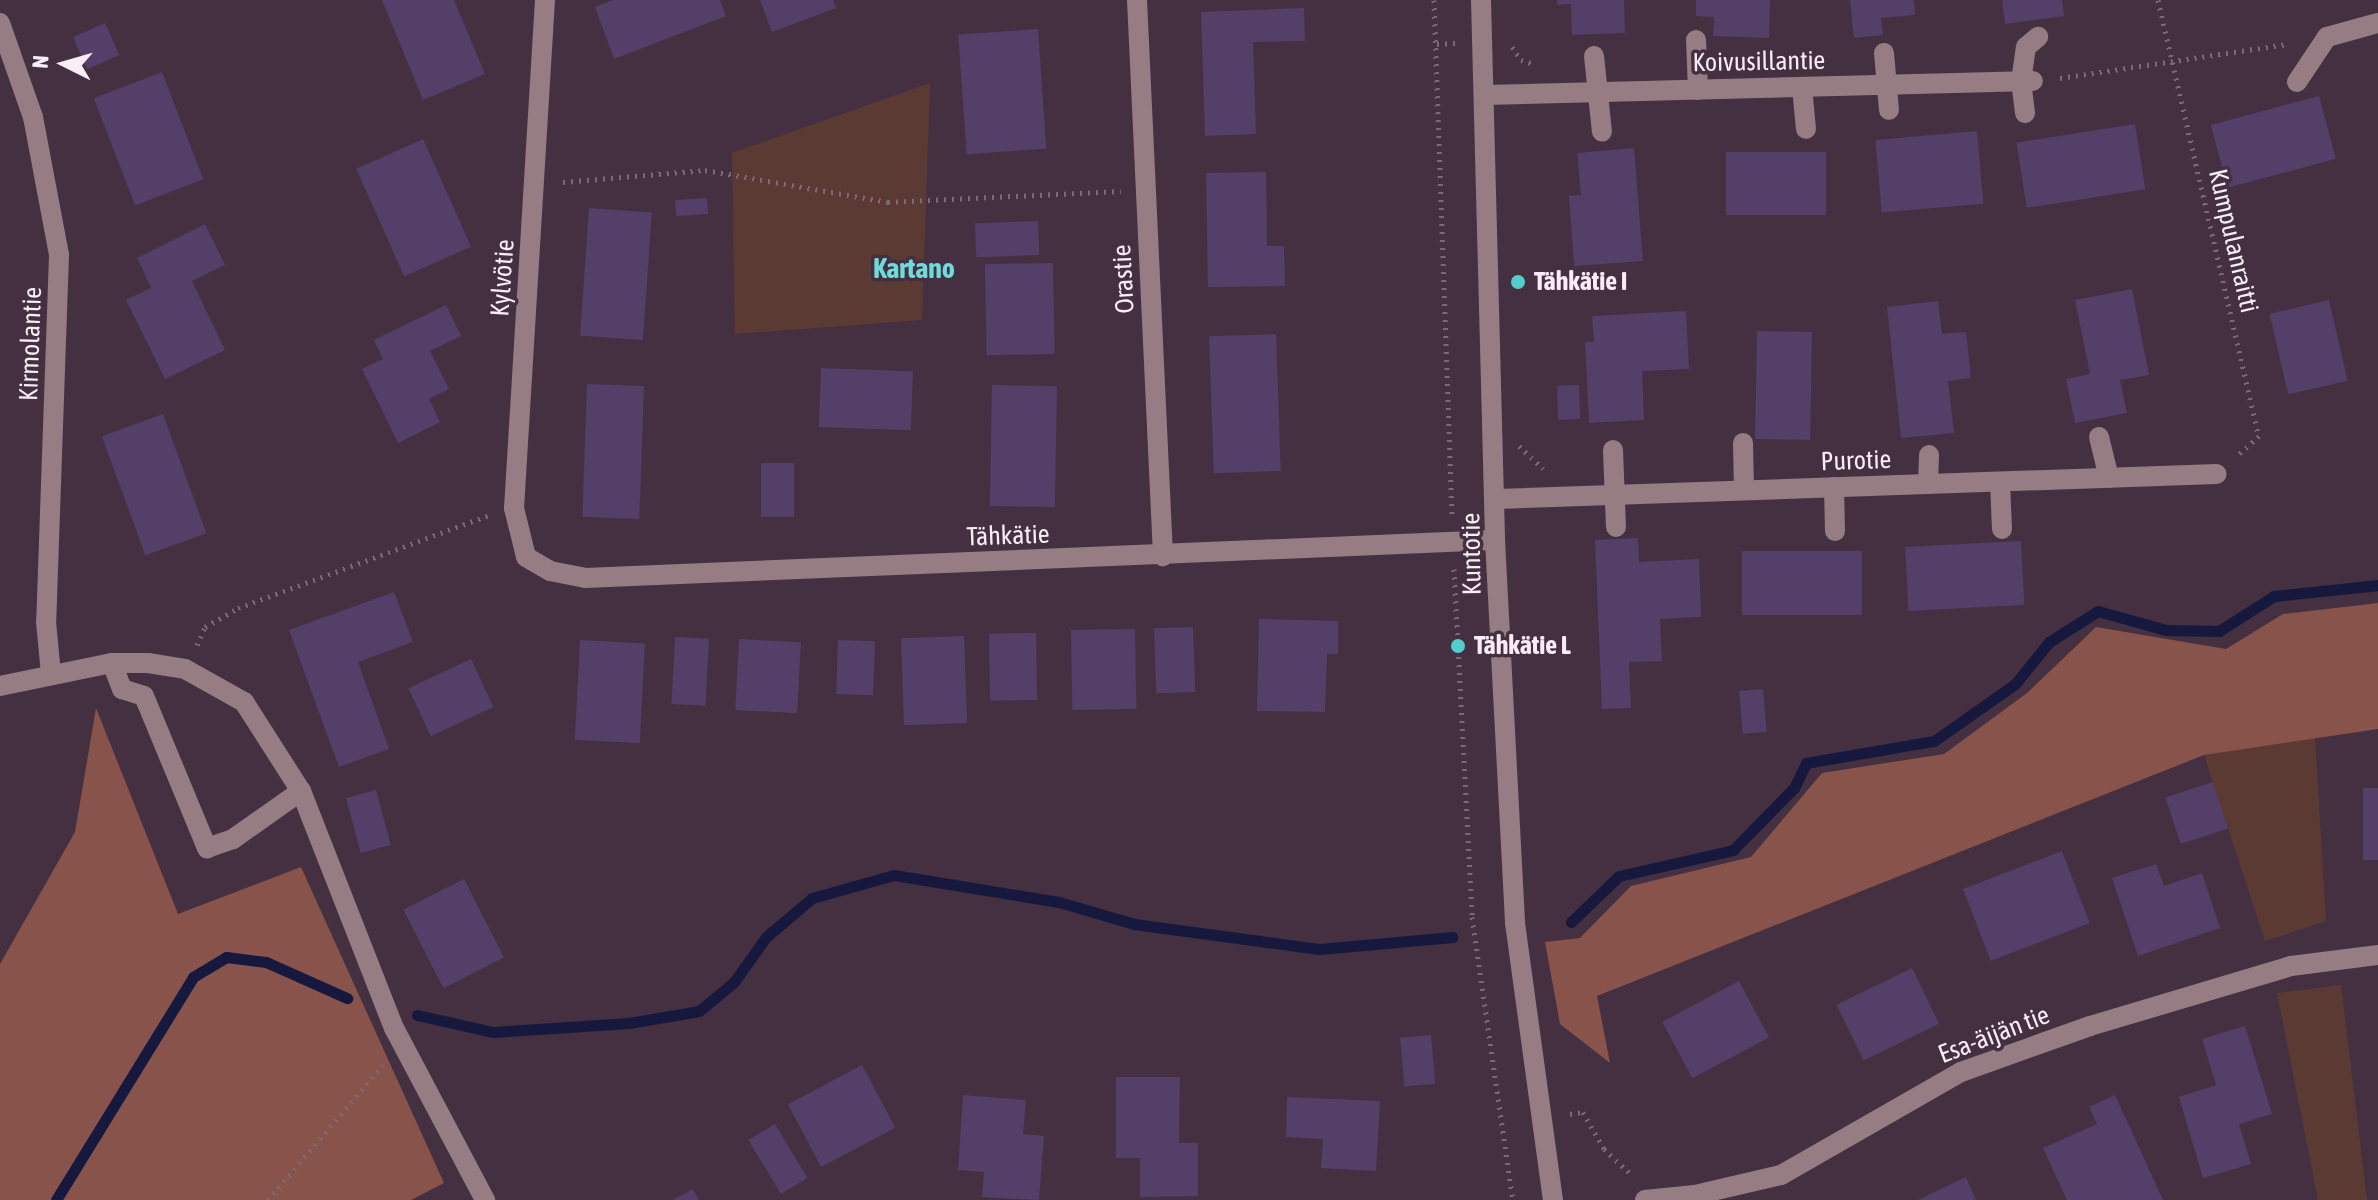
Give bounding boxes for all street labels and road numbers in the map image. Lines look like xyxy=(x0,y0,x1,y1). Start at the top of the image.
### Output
street label: Koivusillantie xyxy=(1692,45,1826,79)
street label: Kumpulanraitti xyxy=(2201,166,2265,316)
street label: Kylvötie xyxy=(485,238,521,318)
street label: Orastie xyxy=(1107,244,1141,314)
street label: Kirmolantie xyxy=(13,286,49,402)
street label: Purotie xyxy=(1820,444,1892,478)
street label: Kuntotie xyxy=(1456,513,1488,595)
street label: Tähkätie xyxy=(966,519,1050,553)
street label: Esa-äijän tie xyxy=(1934,1000,2054,1070)

